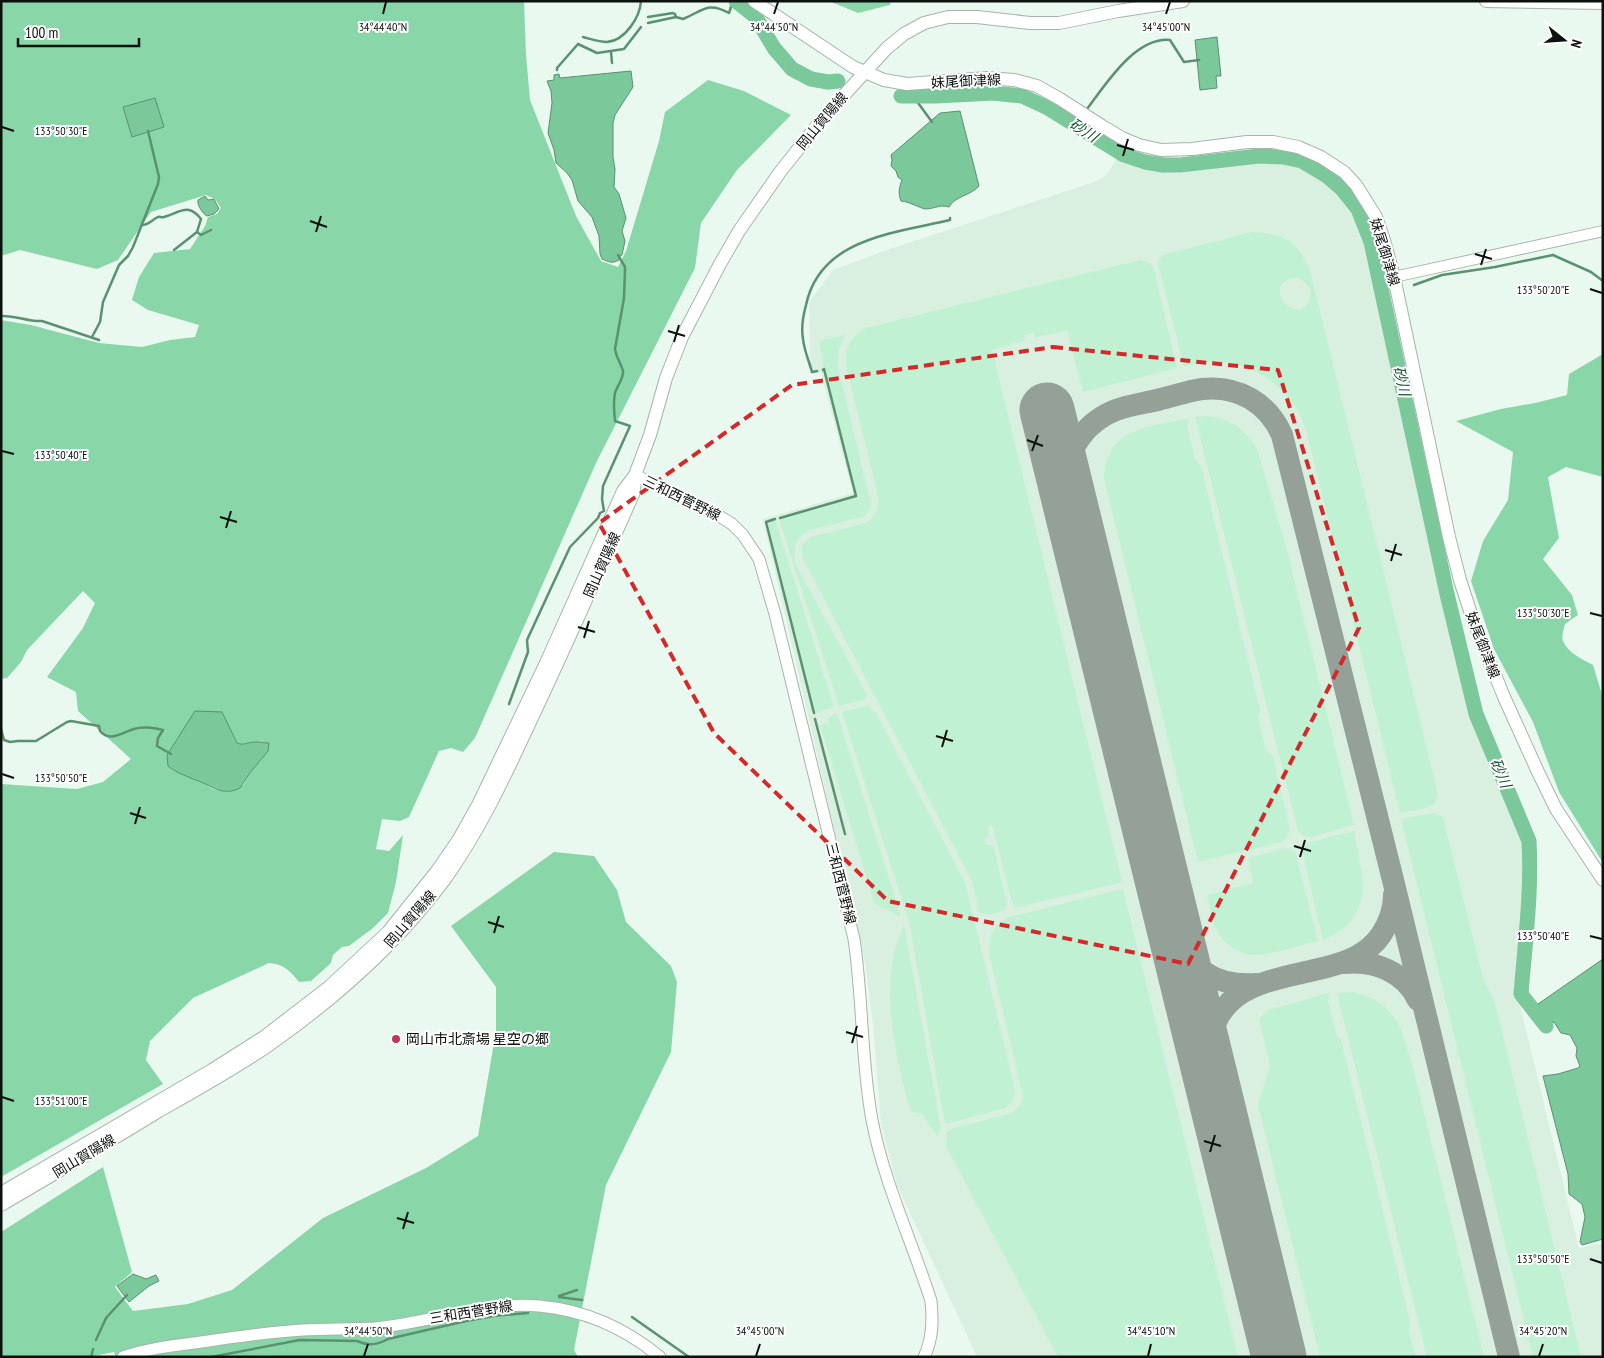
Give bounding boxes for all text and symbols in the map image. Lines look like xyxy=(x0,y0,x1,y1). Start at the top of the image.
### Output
scale bar xyxy=(18,15,139,47)
north arrow xyxy=(1539,15,1589,65)
text: 34°44'40"N xyxy=(359,19,407,34)
text: 34°44'50"N xyxy=(750,19,798,34)
text: 34°45'00"N xyxy=(1142,19,1190,34)
text: 100 m xyxy=(25,23,58,42)
text: N xyxy=(1567,38,1586,50)
street label: 妹尾御津線 xyxy=(931,70,1001,92)
street label: 岡山賀陽線 xyxy=(793,88,851,154)
water label: 砂川 xyxy=(1066,114,1103,147)
text: 133°50'30"E xyxy=(35,123,87,138)
street label: 妹尾御津線 xyxy=(1366,216,1404,288)
text: 133°50'20"E xyxy=(1517,282,1569,297)
water label: 砂川 xyxy=(1389,364,1415,400)
text: 133°50'40"E xyxy=(35,447,87,462)
street label: 三和西菅野線 xyxy=(640,471,724,525)
street label: 岡山賀陽線 xyxy=(580,529,624,601)
text: 133°50'30"E xyxy=(1517,605,1569,620)
street label: 妹尾御津線 xyxy=(1462,609,1504,681)
water label: 砂川 xyxy=(1486,755,1516,792)
text: 133°50'50"E xyxy=(35,770,87,785)
street label: 三和西菅野線 xyxy=(822,840,860,926)
street label: 岡山賀陽線 xyxy=(380,887,440,951)
text: 133°50'40"E xyxy=(1517,928,1569,943)
place label: 岡山市北斎場 星空の郷 xyxy=(406,1030,549,1048)
marker: 岡山市北斎場 星空の郷 xyxy=(390,1033,402,1045)
text: 133°51'00"E xyxy=(35,1093,87,1108)
street label: 岡山賀陽線 xyxy=(49,1130,119,1182)
text: 133°50'50"E xyxy=(1517,1251,1569,1266)
street label: 三和西菅野線 xyxy=(428,1297,514,1327)
text: 34°44'50"N xyxy=(344,1323,392,1338)
text: 34°45'00"N xyxy=(736,1323,784,1338)
text: 34°45'10"N xyxy=(1127,1323,1175,1338)
text: 34°45'20"N xyxy=(1519,1323,1567,1338)

